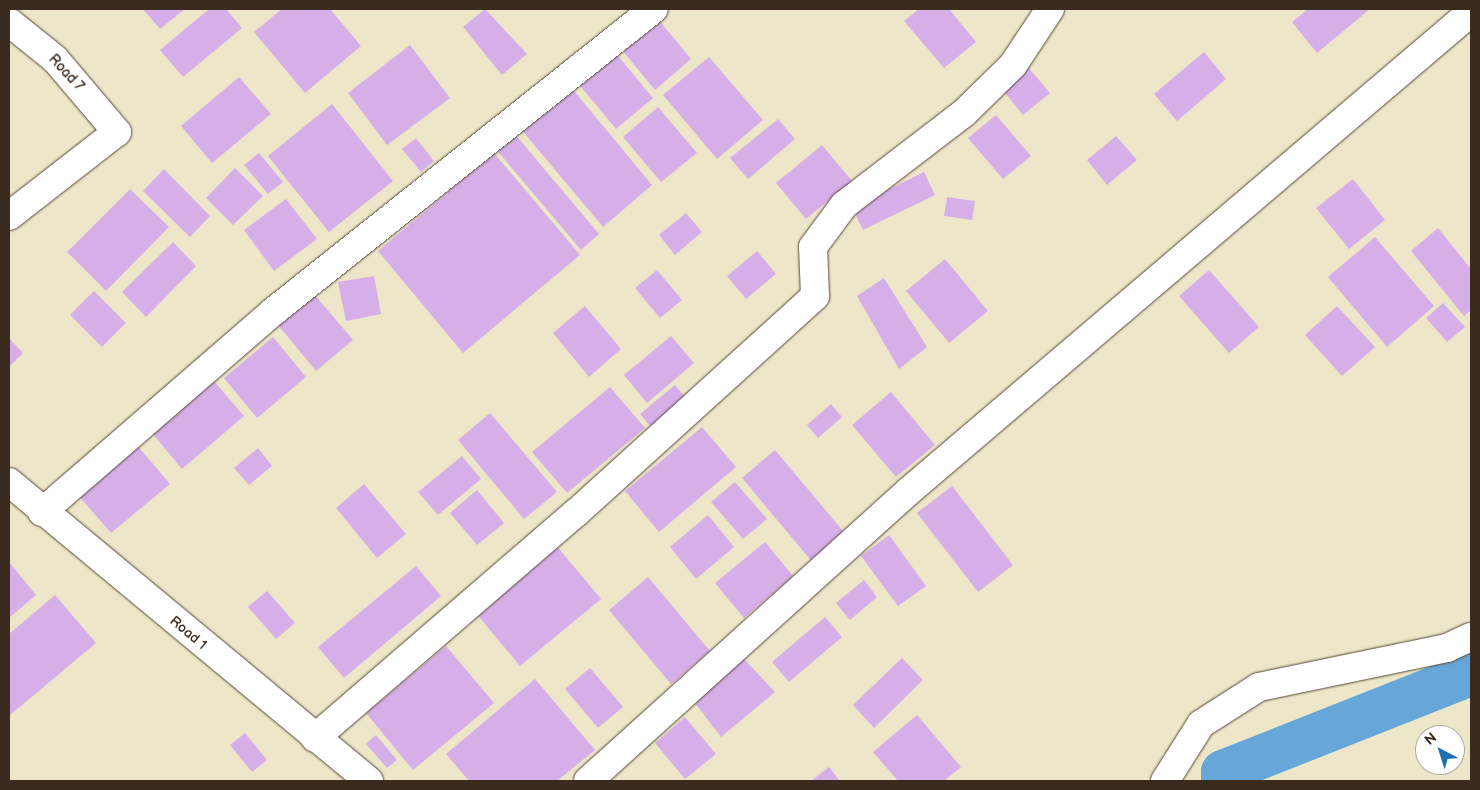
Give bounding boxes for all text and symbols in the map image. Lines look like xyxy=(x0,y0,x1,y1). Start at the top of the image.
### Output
street label: Road 7 xyxy=(45,51,87,95)
street label: Road 1 xyxy=(166,613,210,653)
north arrow xyxy=(1415,725,1465,775)
text: N xyxy=(1421,729,1440,749)

